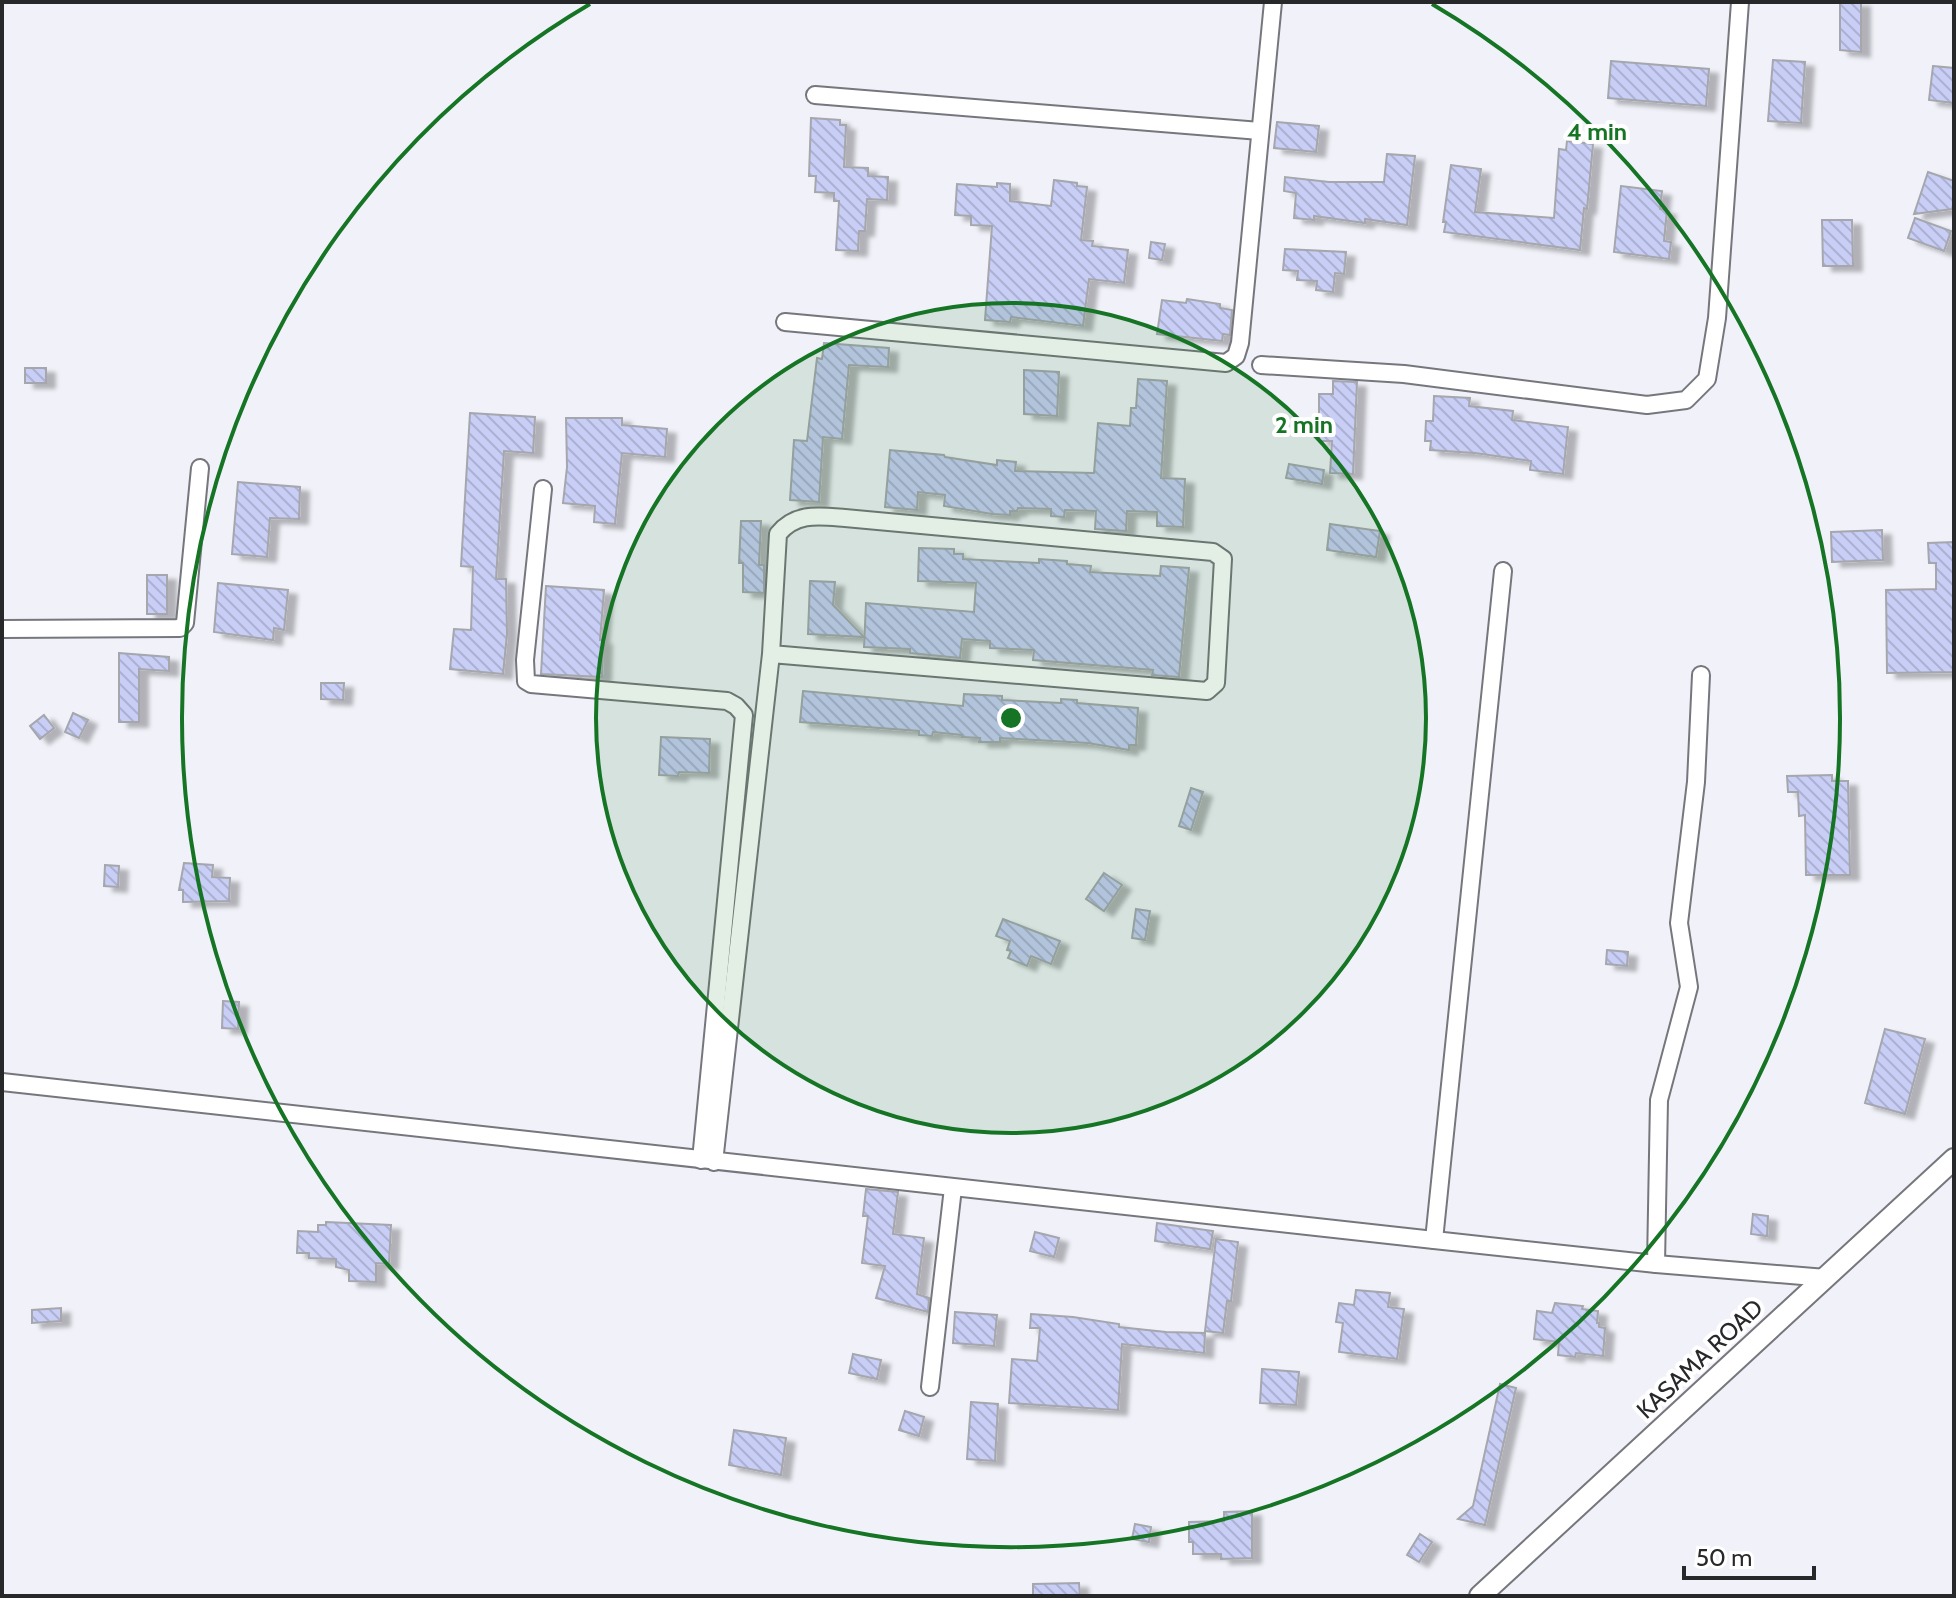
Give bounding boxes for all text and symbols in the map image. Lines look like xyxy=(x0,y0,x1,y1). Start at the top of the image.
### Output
text: 4 min xyxy=(1567,117,1627,146)
text: 2 min xyxy=(1275,410,1333,439)
centre of rings xyxy=(997,704,1025,732)
street label: KASAMA ROAD xyxy=(1631,1293,1769,1424)
scale bar xyxy=(1684,1530,1814,1580)
text: 50 m xyxy=(1696,1543,1752,1572)

